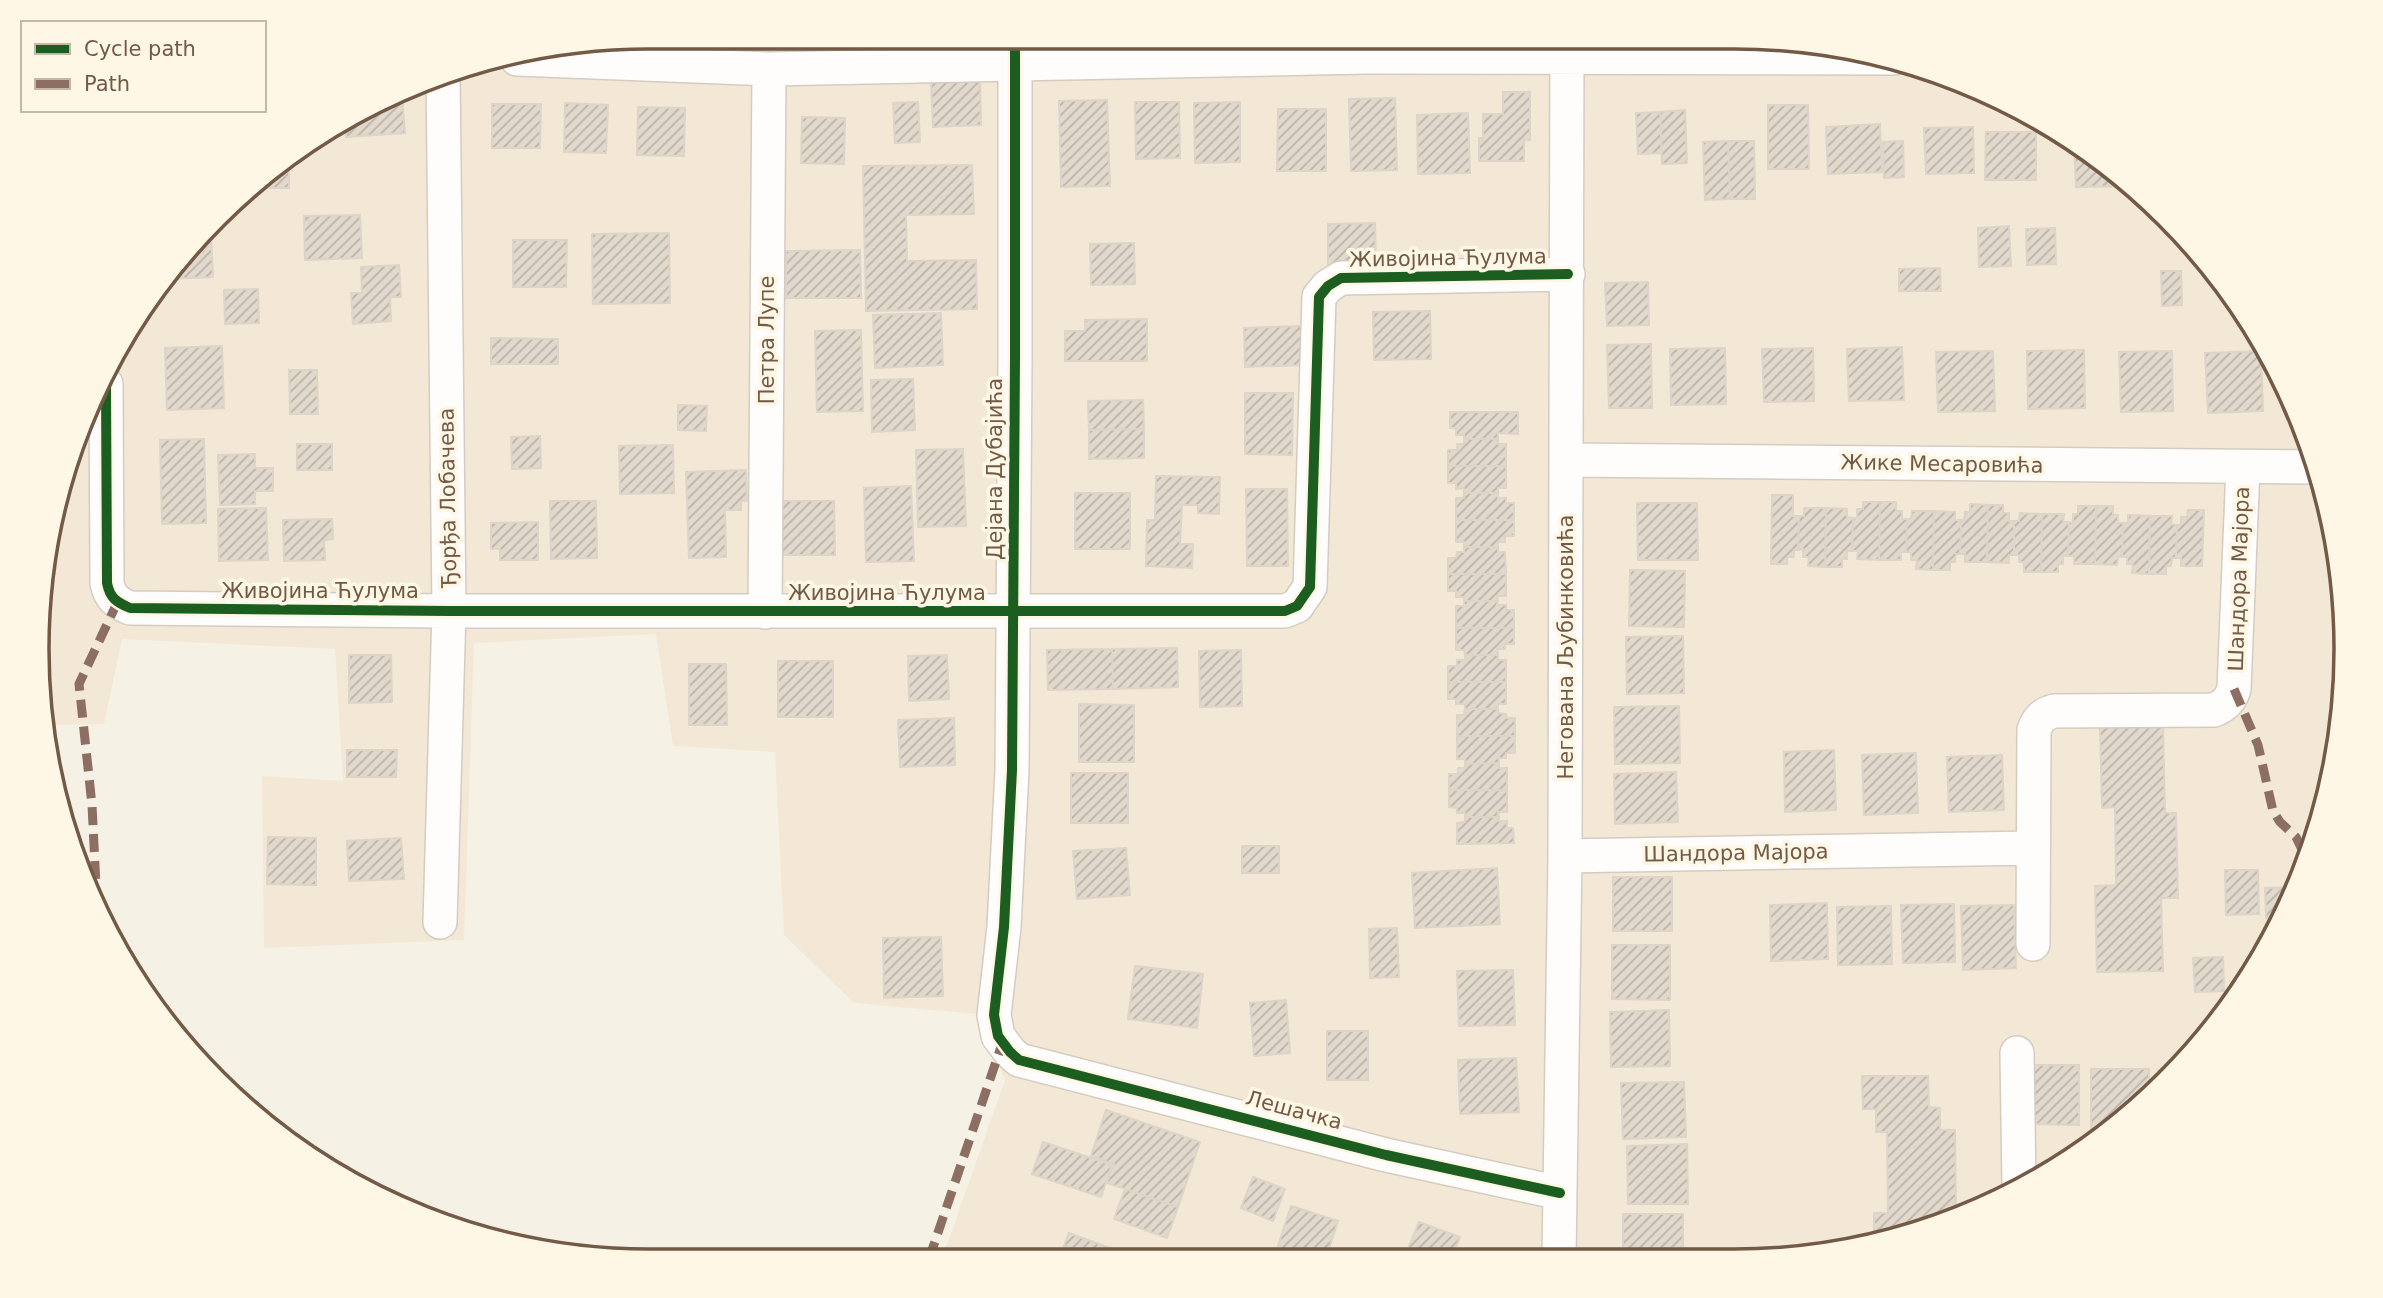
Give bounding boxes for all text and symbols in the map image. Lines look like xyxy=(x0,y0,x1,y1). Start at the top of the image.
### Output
legend xyxy=(21,21,266,112)
text: Cycle path xyxy=(84,37,196,61)
text: Path xyxy=(84,72,130,96)
street label: Живојина Ћулума xyxy=(1349,244,1547,272)
street label: Петра Лупе xyxy=(755,276,779,404)
street label: Дејана Дубајића xyxy=(983,378,1007,560)
street label: Ђорђа Лобачева xyxy=(434,408,462,589)
street label: Жике Месаровића xyxy=(1840,450,2044,478)
street label: Шандора Мајора xyxy=(2224,486,2254,672)
street label: Негована Љубинковића xyxy=(1554,515,1578,779)
street label: Живојина Ћулума xyxy=(221,579,419,603)
street label: Живојина Ћулума xyxy=(788,581,986,605)
street label: Шандора Мајора xyxy=(1643,839,1829,867)
street label: Лешачка xyxy=(1243,1086,1345,1134)

